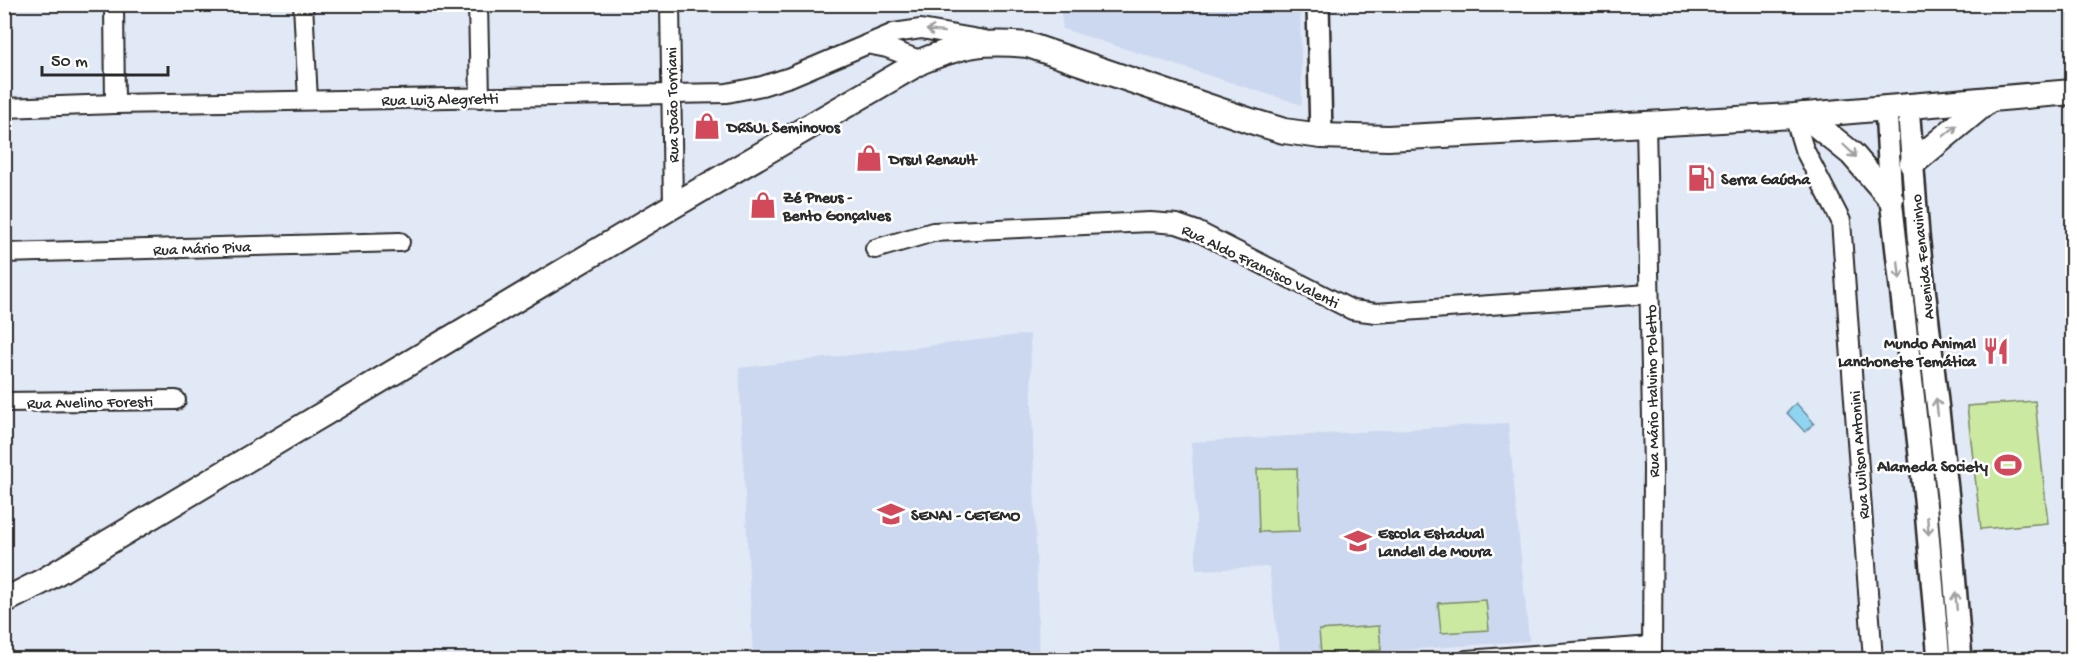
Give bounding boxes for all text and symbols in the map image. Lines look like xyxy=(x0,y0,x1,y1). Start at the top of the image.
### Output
one-way arrow xyxy=(926,25,946,36)
scale bar xyxy=(42,39,168,77)
street label: Rua João Torriani xyxy=(664,47,685,163)
text: 50 m xyxy=(51,52,88,73)
street label: Rua Luiz Alegretti xyxy=(381,91,499,112)
shop icon: DRSUL Seminovos xyxy=(692,111,722,141)
place label: DRSUL Seminovos xyxy=(725,120,841,139)
one-way arrow xyxy=(1942,124,1958,137)
shop icon: Drsul Renault xyxy=(854,143,884,173)
one-way arrow xyxy=(1842,144,1857,159)
place label: Drsul Renault xyxy=(887,152,978,171)
fuel station icon: Serra Gaúcha xyxy=(1686,163,1716,193)
place label: Serra Gaúcha xyxy=(1721,172,1811,191)
shop icon: Zé Pneus - Bento Gonçalves xyxy=(748,190,778,220)
place label: Zé Pneus - Bento Gonçalves xyxy=(782,190,892,227)
street label: Avenida Fenavinho xyxy=(1908,193,1941,320)
street label: Rua Aldo Francisco Valenti xyxy=(1178,222,1341,315)
street label: Rua Mário Piva xyxy=(153,239,253,262)
one-way arrow xyxy=(1894,259,1905,279)
street label: Rua Mário Italvino Poletto xyxy=(1643,304,1666,478)
place label: Mundo Animal Lanchonete Temática xyxy=(1838,336,1977,373)
restaurant icon: Mundo Animal Lanchonete Temática xyxy=(1981,336,2011,366)
street label: Rua Wilson Antonini xyxy=(1848,390,1875,520)
street label: Rua Avelino Foresti xyxy=(27,394,153,415)
one-way arrow xyxy=(1932,398,1943,418)
sports icon: Alameda Society xyxy=(1993,450,2023,480)
place label: Alameda Society xyxy=(1876,459,1988,478)
school or university icon: SENAI - CETEMO xyxy=(876,499,906,529)
place label: SENAI - CETEMO xyxy=(911,508,1021,527)
one-way arrow xyxy=(1922,516,1933,536)
school or university icon: Escola Estadual Landell de Moura xyxy=(1343,526,1373,556)
place label: Escola Estadual Landell de Moura xyxy=(1378,526,1493,563)
one-way arrow xyxy=(1951,592,1962,612)

